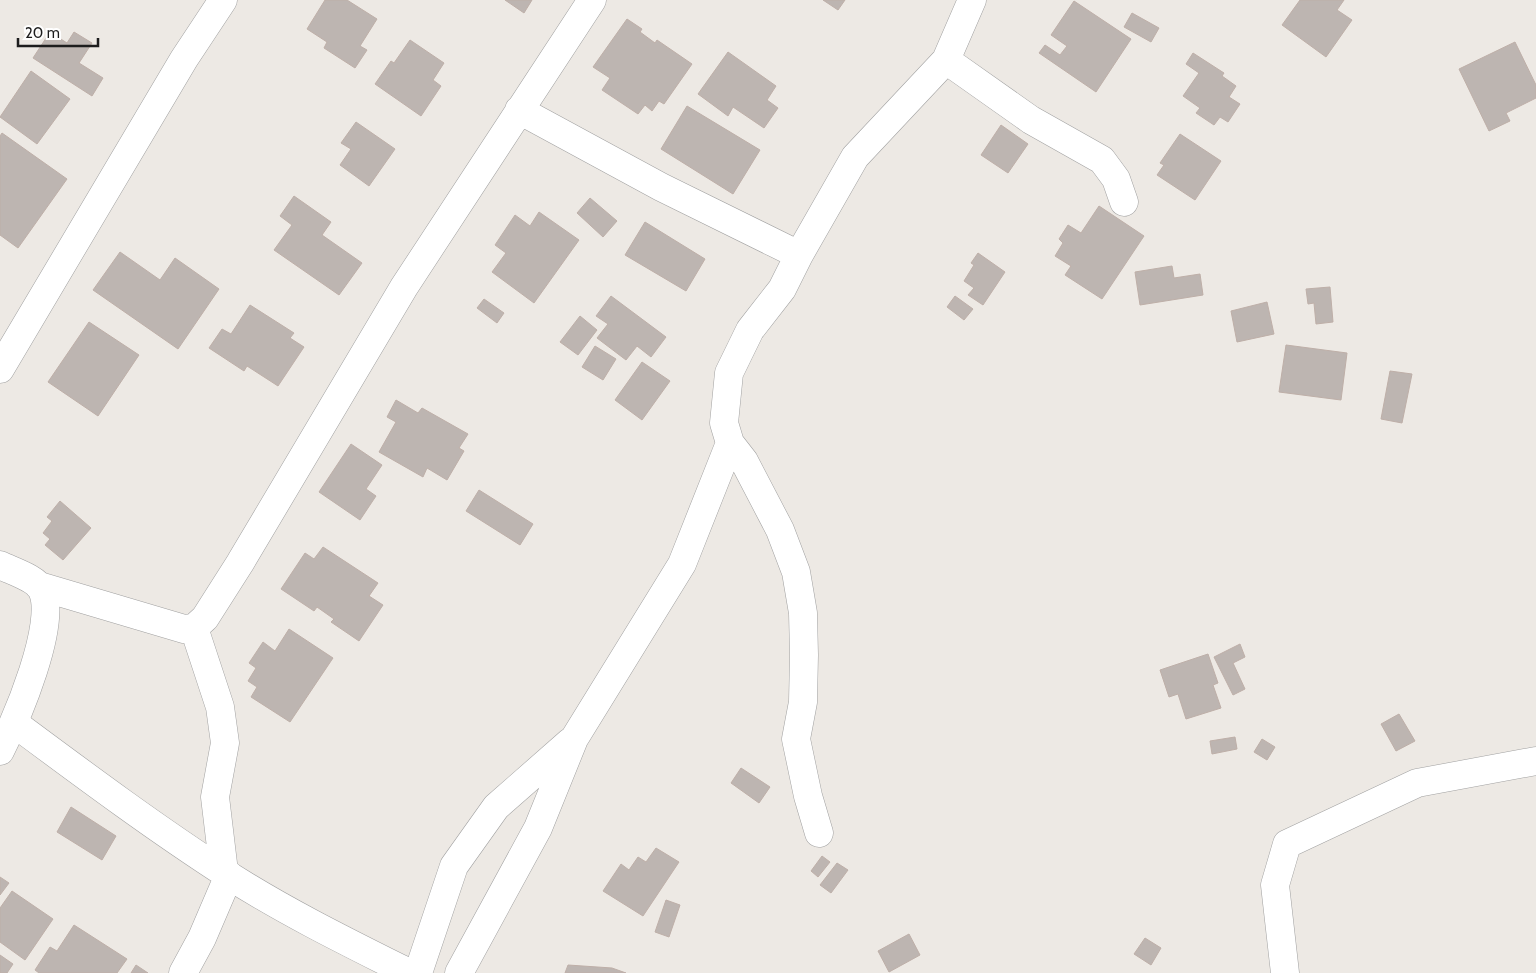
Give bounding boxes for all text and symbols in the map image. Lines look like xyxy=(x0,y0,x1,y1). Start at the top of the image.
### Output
scale bar xyxy=(18,15,98,47)
text: 20 m xyxy=(25,24,60,42)

